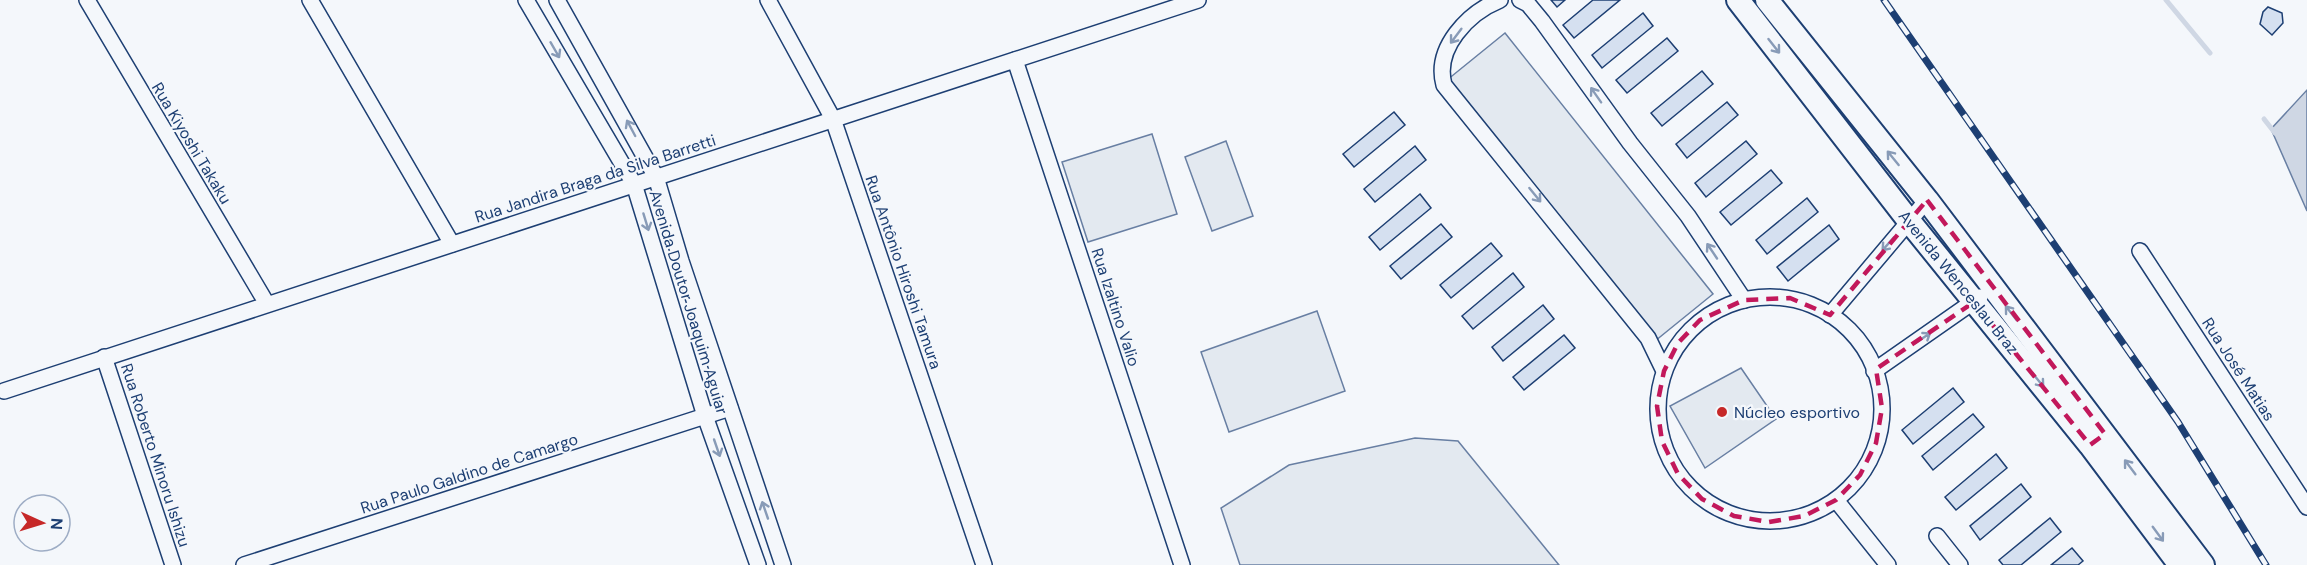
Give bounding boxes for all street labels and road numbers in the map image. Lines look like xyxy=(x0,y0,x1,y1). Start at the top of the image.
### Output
street label: Rua Kiyoshi Takaku xyxy=(147,79,236,208)
street label: Rua Jandira Braga da Silva Barretti xyxy=(472,130,718,227)
street label: Rua Antônio Hiroshi Tamura xyxy=(860,173,947,372)
street label: Avenida Doutor Joaquim Aguiar xyxy=(644,188,733,417)
street label: Avenida Wenceslau Braz xyxy=(1894,206,2023,359)
street label: Rua Izaltino Valio xyxy=(1086,245,1145,369)
street label: Rua José Matias xyxy=(2197,314,2280,425)
street label: Rua Roberto Minoru Ishizu xyxy=(116,361,195,550)
street label: Rua Paulo Galdino de Camargo xyxy=(358,428,580,519)

